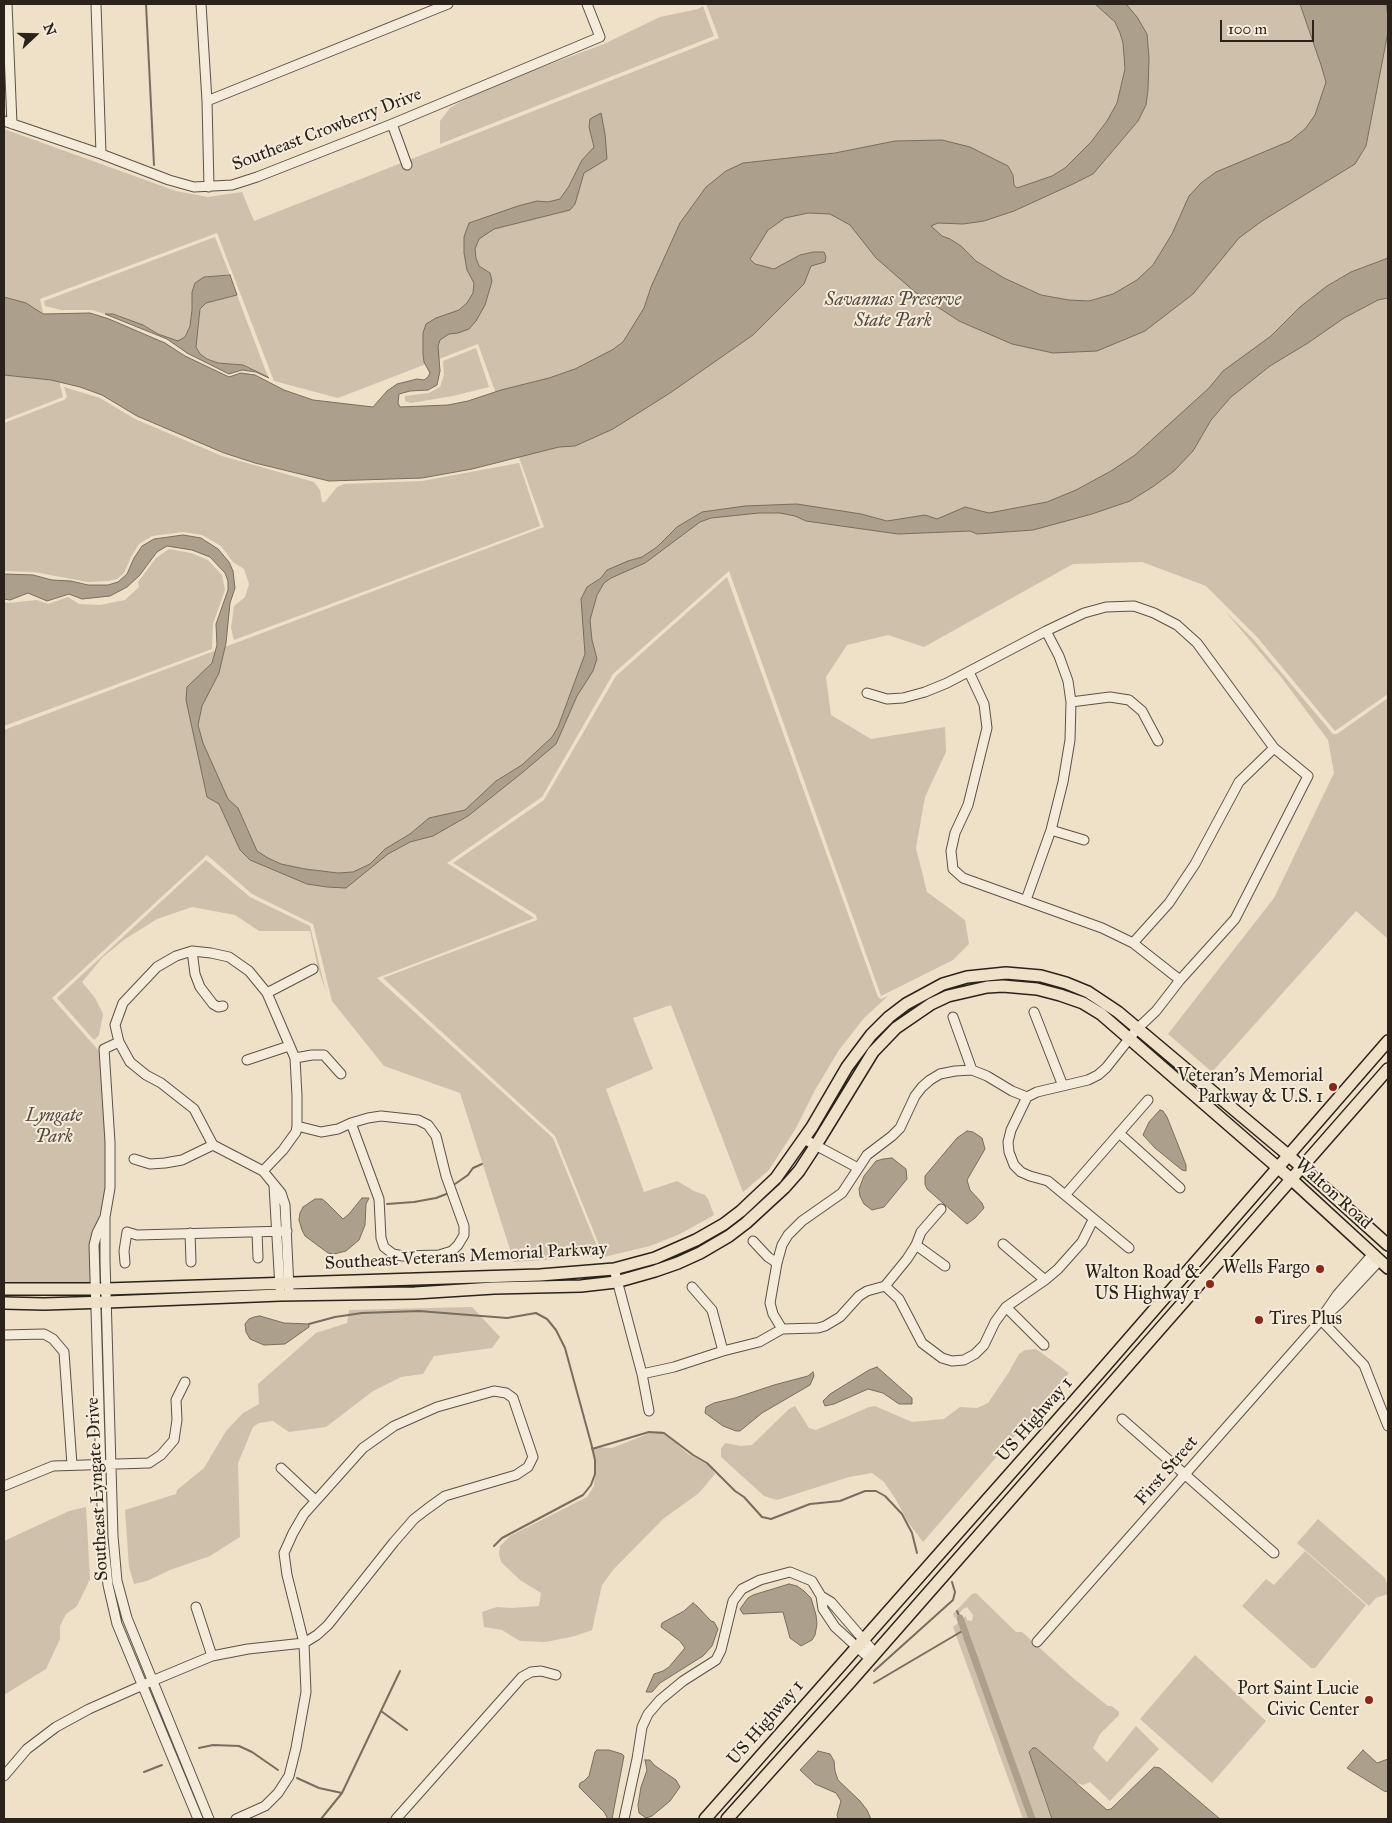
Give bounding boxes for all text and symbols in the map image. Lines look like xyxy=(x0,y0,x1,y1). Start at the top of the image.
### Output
north arrow xyxy=(10,10,60,60)
scale bar xyxy=(1222,10,1316,42)
text: 100 m xyxy=(1228,20,1267,38)
text: N xyxy=(39,21,60,38)
street label: Southeast Crowberry Drive xyxy=(229,84,425,176)
park label: Savannas Preserve State Park xyxy=(825,290,961,332)
place label: Veteran's Memorial Parkway & U.S. 1 xyxy=(1177,1066,1323,1108)
marker: Veteran's Memorial Parkway & U.S. 1 xyxy=(1327,1081,1339,1093)
park label: Lyngate Park xyxy=(26,1106,82,1148)
street label: Walton Road xyxy=(1290,1154,1376,1234)
street label: Southeast Veterans Memorial Parkway xyxy=(324,1239,608,1275)
place label: Wells Fargo xyxy=(1223,1258,1310,1280)
place label: Walton Road & US Highway 1 xyxy=(1085,1263,1200,1306)
marker: Wells Fargo xyxy=(1314,1263,1326,1275)
marker: Walton Road & US Highway 1 xyxy=(1204,1278,1216,1290)
place label: Tires Plus xyxy=(1269,1309,1342,1331)
marker: Tires Plus xyxy=(1253,1314,1265,1326)
street label: US Highway 1 xyxy=(992,1373,1078,1467)
street label: Southeast Lyngate Drive xyxy=(82,1397,114,1581)
street label: First Street xyxy=(1131,1432,1203,1510)
street label: US Highway 1 xyxy=(723,1676,809,1770)
place label: Port Saint Lucie Civic Center xyxy=(1237,1679,1359,1722)
marker: Port Saint Lucie Civic Center xyxy=(1363,1694,1375,1706)

